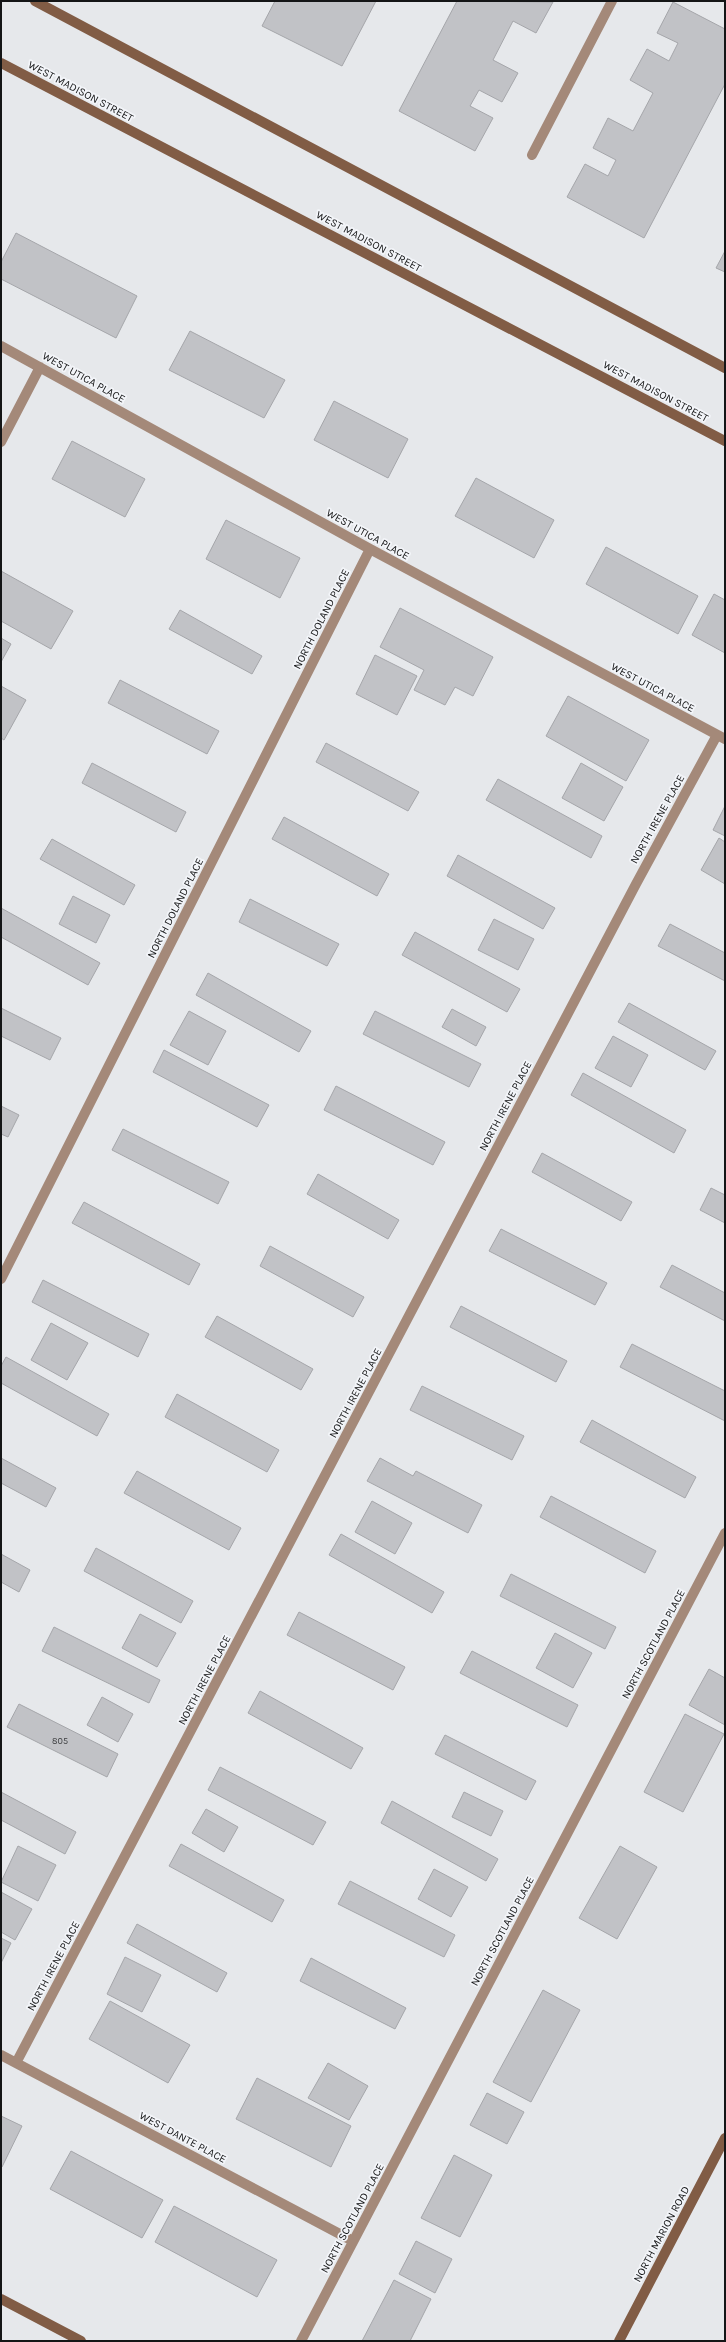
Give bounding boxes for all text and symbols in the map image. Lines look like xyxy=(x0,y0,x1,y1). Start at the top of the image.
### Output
street label: WEST MADISON STREET xyxy=(26,58,136,125)
street label: WEST MADISON STREET xyxy=(314,208,424,275)
street label: WEST UTICA PLACE xyxy=(40,349,127,406)
street label: WEST MADISON STREET xyxy=(601,358,711,425)
street label: WEST UTICA PLACE xyxy=(324,506,411,563)
street label: NORTH DOLAND PLACE xyxy=(291,567,352,671)
street label: WEST UTICA PLACE xyxy=(609,660,697,715)
street label: NORTH IRENE PLACE xyxy=(628,773,687,866)
street label: NORTH DOLAND PLACE xyxy=(145,856,206,960)
street label: NORTH IRENE PLACE xyxy=(476,1059,535,1153)
street label: NORTH IRENE PLACE xyxy=(326,1346,385,1440)
street label: NORTH SCOTLAND PLACE xyxy=(619,1587,688,1701)
street label: NORTH IRENE PLACE xyxy=(175,1633,234,1727)
house number: 805 xyxy=(52,1736,68,1746)
street label: NORTH SCOTLAND PLACE xyxy=(468,1874,537,1988)
street label: NORTH IRENE PLACE xyxy=(24,1919,83,2013)
street label: WEST DANTE PLACE xyxy=(137,2109,228,2166)
street label: NORTH SCOTLAND PLACE xyxy=(318,2161,387,2275)
street label: NORTH MARION ROAD xyxy=(631,2184,692,2285)

